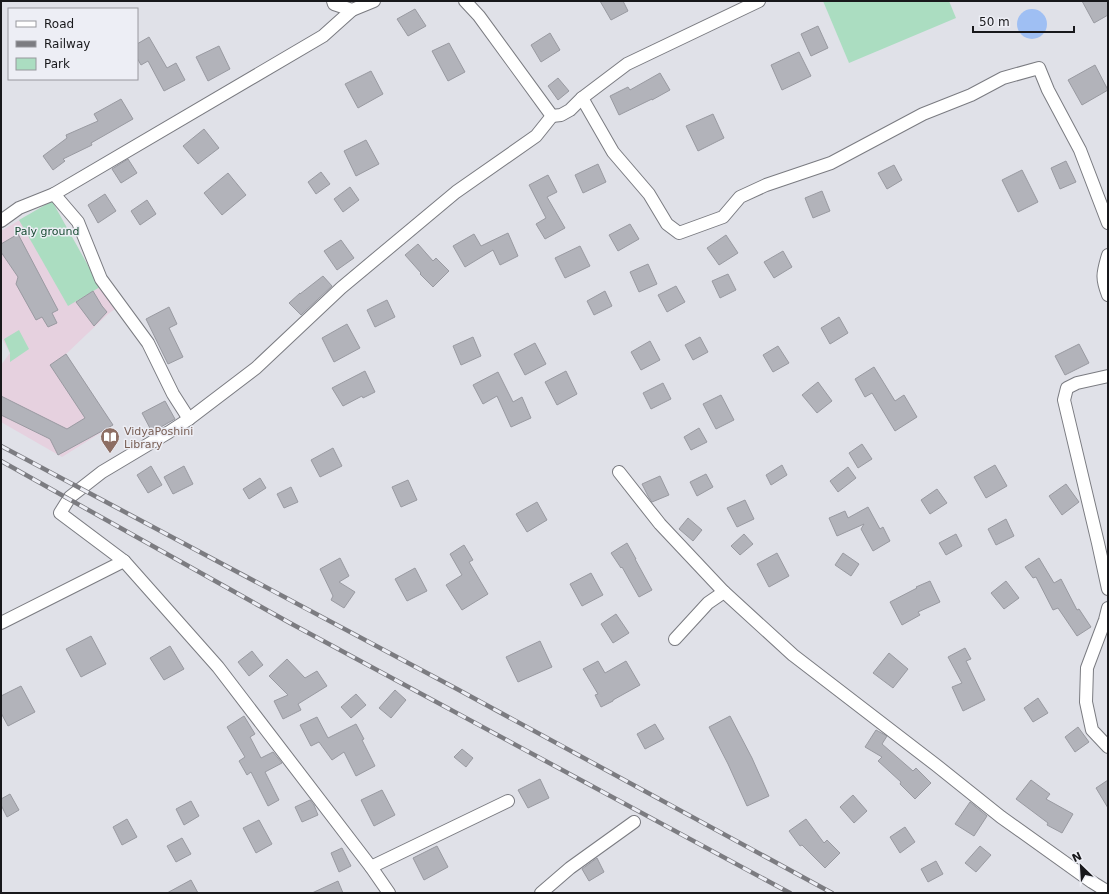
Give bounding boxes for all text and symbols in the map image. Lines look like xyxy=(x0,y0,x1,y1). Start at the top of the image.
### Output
legend xyxy=(8,8,138,80)
scale bar xyxy=(973,8,1074,34)
text: 50 m xyxy=(979,15,1010,29)
text: Road xyxy=(44,17,74,31)
text: Railway xyxy=(44,37,90,51)
text: Park xyxy=(44,57,70,71)
park label: Paly ground xyxy=(15,225,79,238)
place label: VidyaPoshini Library xyxy=(124,425,193,451)
library icon: VidyaPoshini Library xyxy=(99,426,121,454)
north arrow xyxy=(1061,846,1101,886)
text: N xyxy=(1070,850,1084,865)

